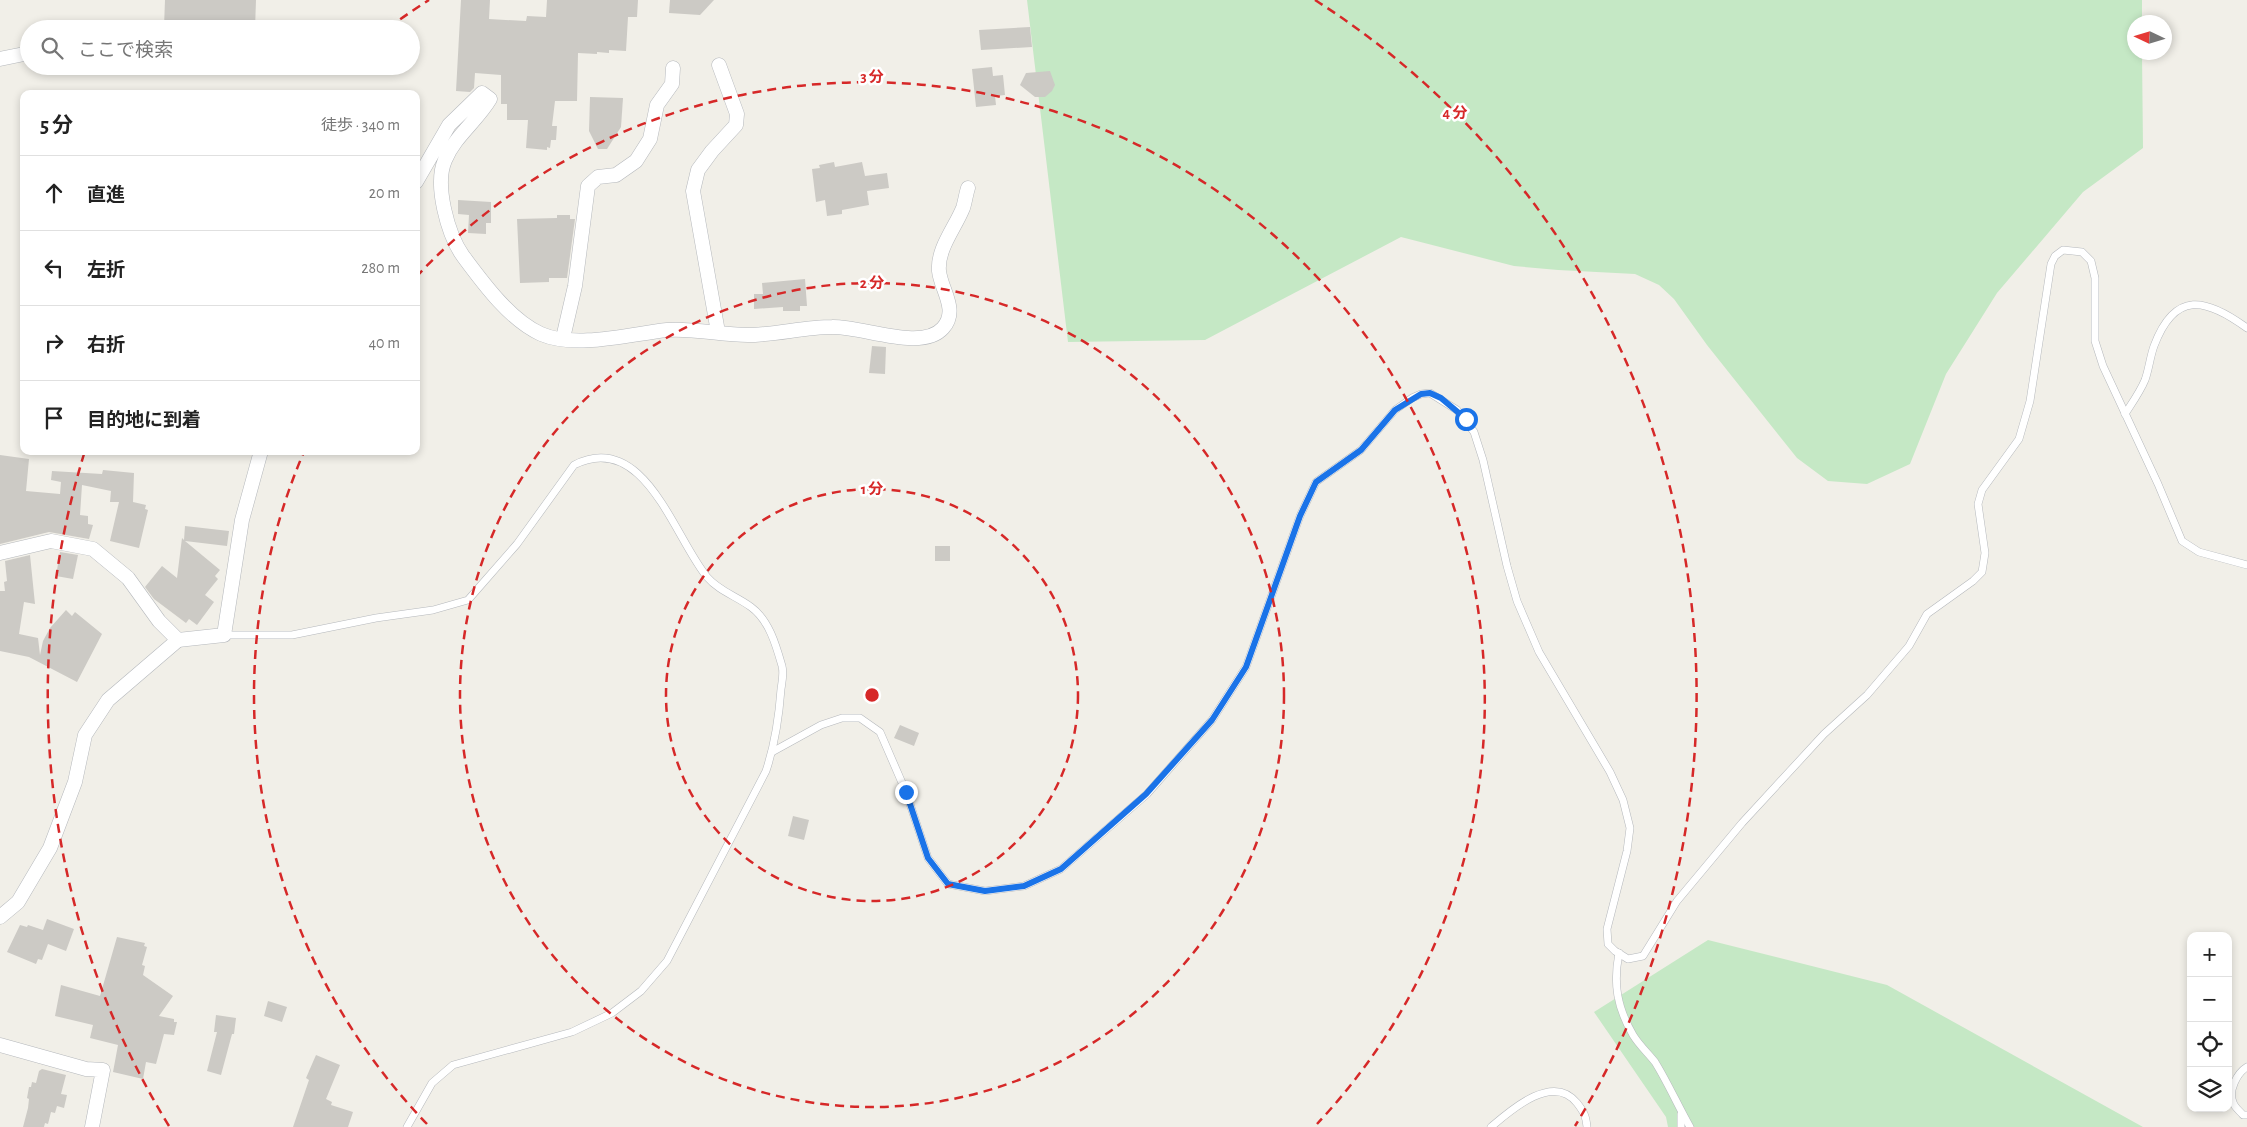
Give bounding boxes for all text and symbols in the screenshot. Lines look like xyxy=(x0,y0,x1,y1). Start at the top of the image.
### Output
north arrow xyxy=(2127,15,2172,60)
search box xyxy=(20,20,420,75)
icon: search xyxy=(38,34,66,62)
text: ここで検索 xyxy=(78,41,173,60)
text: 3 分 xyxy=(860,69,884,85)
text: 4 分 xyxy=(1443,105,1467,121)
text: 5 分 xyxy=(40,115,73,136)
text: 徒歩 · 340 m xyxy=(321,117,400,133)
icon: ahead xyxy=(40,179,68,207)
text: 20 m xyxy=(369,185,400,201)
text: 直進 xyxy=(87,186,125,205)
icon: left xyxy=(40,254,68,282)
text: 280 m xyxy=(361,260,400,276)
text: 左折 xyxy=(87,261,125,280)
text: 2 分 xyxy=(860,275,884,291)
icon: right xyxy=(40,329,68,357)
text: 40 m xyxy=(368,335,400,351)
text: 右折 xyxy=(87,336,125,355)
icon: arrive xyxy=(40,404,68,432)
route start xyxy=(1455,408,1478,431)
text: 目的地に到着 xyxy=(87,411,201,430)
text: 1 分 xyxy=(861,481,883,497)
centre of rings xyxy=(863,686,881,704)
route end xyxy=(895,781,918,804)
map controls xyxy=(2187,932,2232,1112)
button: + xyxy=(2187,932,2232,977)
button: − xyxy=(2187,977,2232,1022)
button: locate xyxy=(2187,1022,2232,1067)
button: layers xyxy=(2187,1067,2232,1112)

